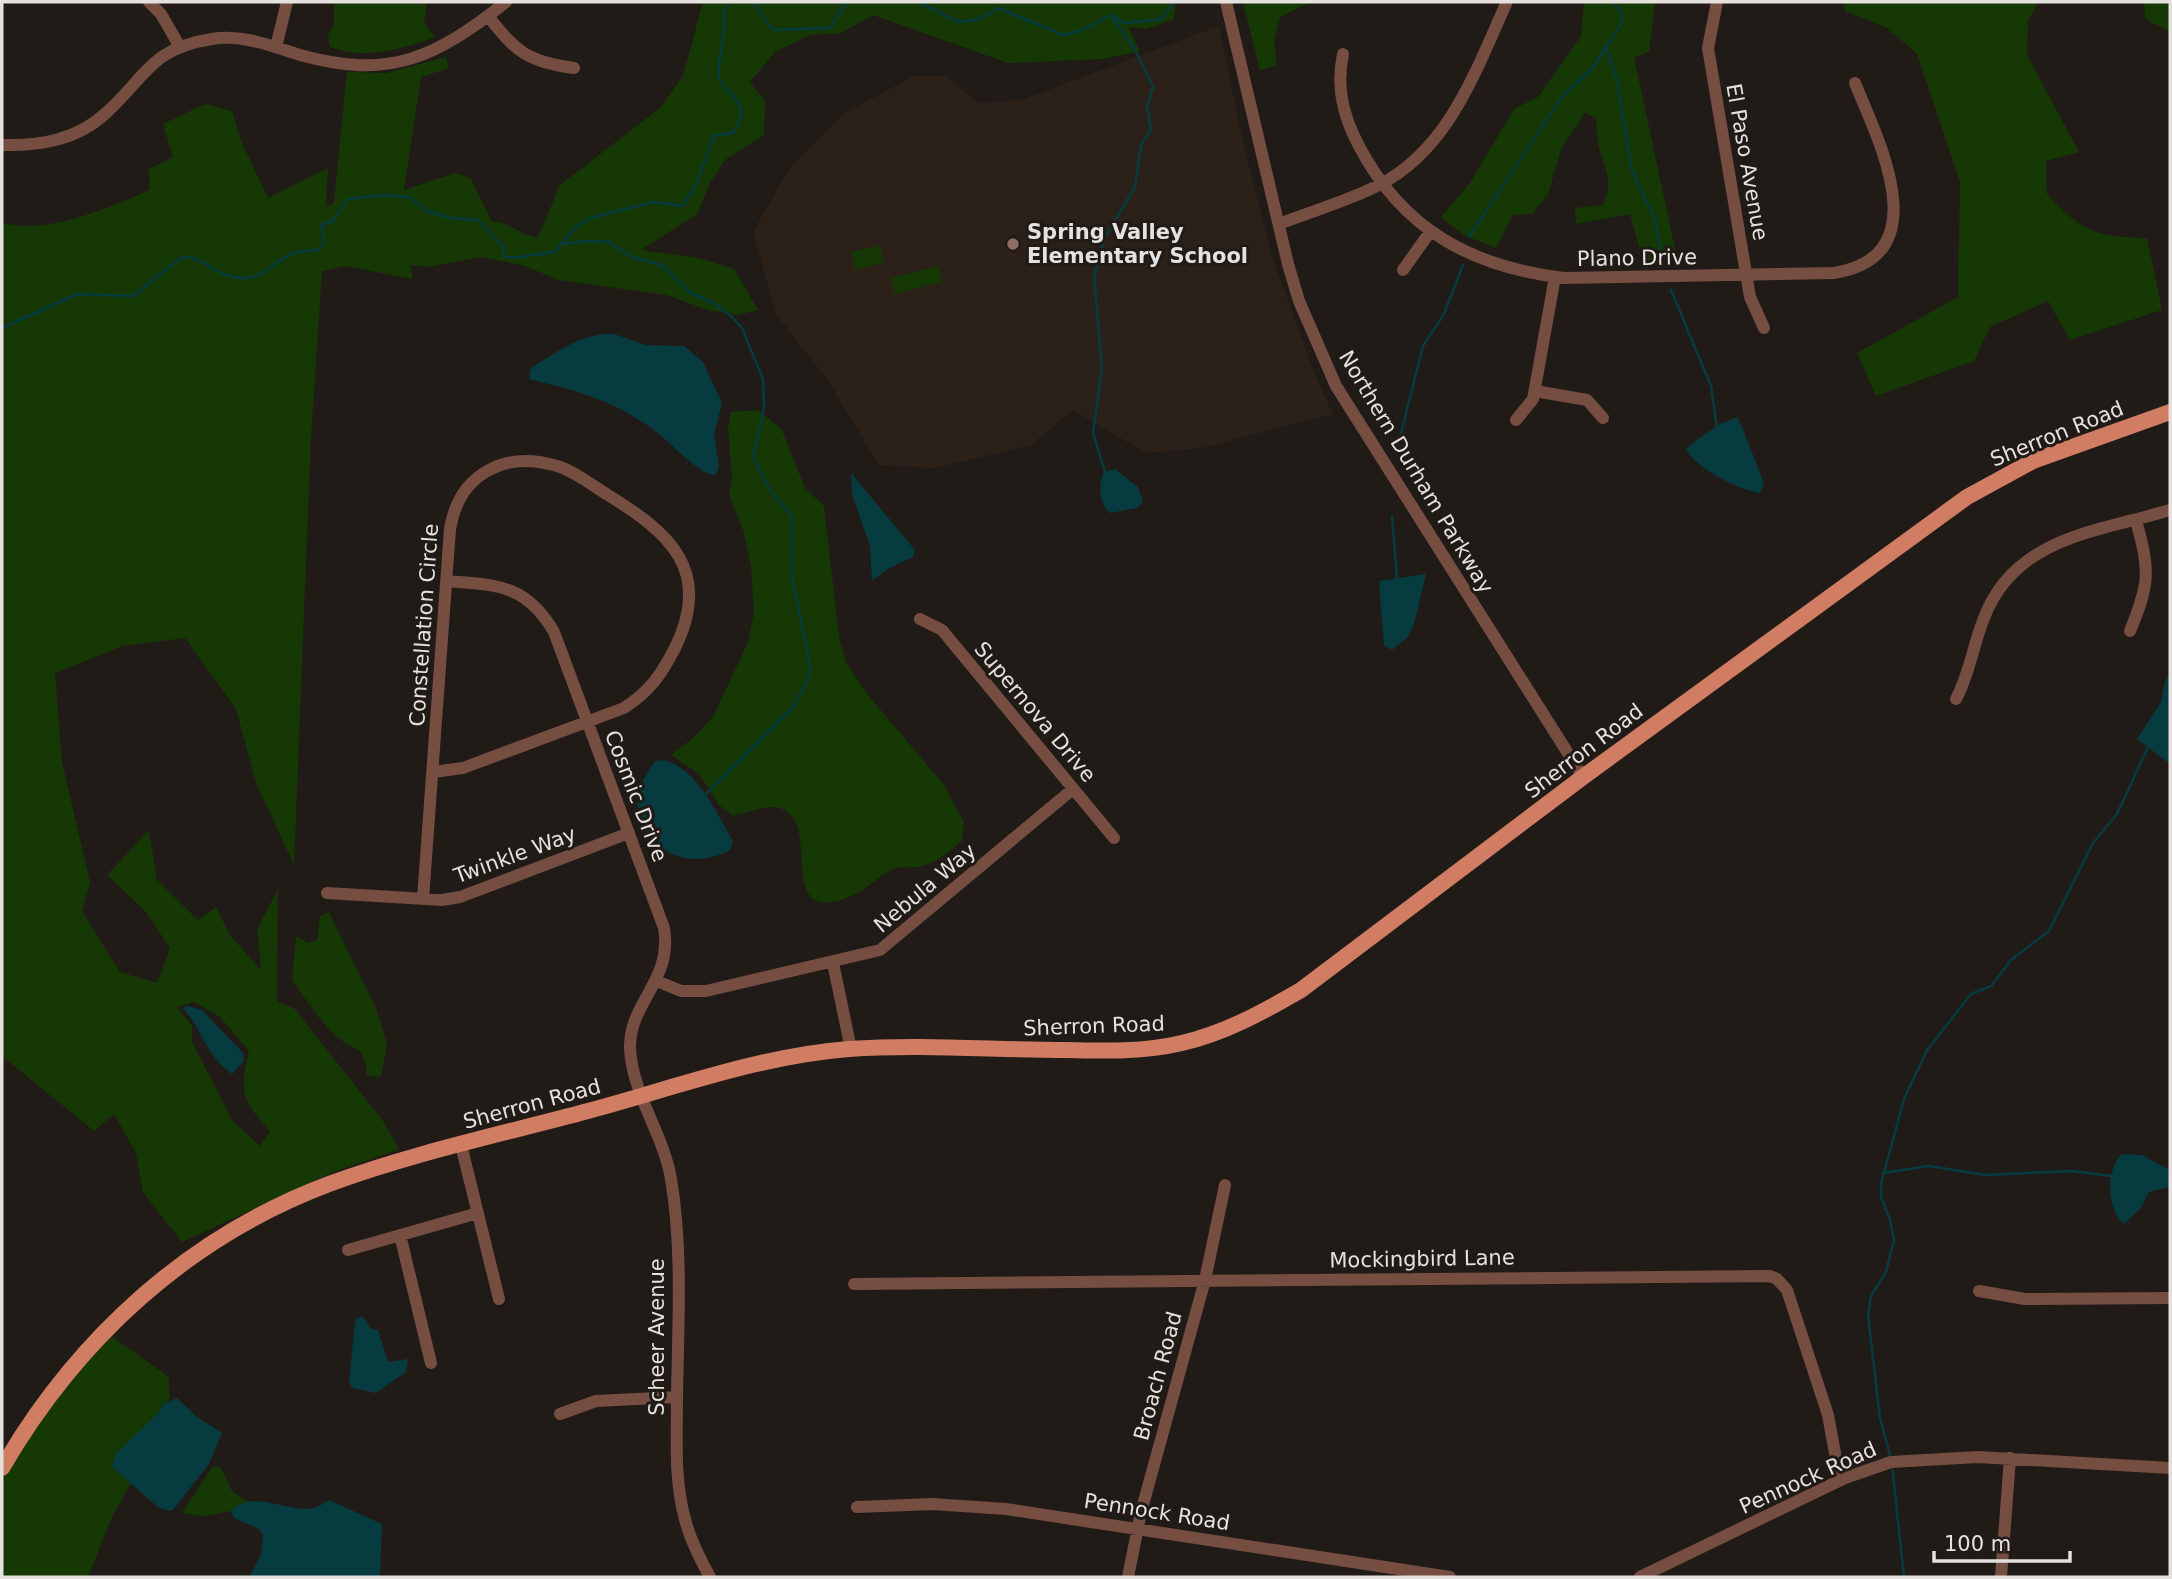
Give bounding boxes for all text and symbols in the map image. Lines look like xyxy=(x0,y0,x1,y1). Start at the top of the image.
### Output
street label: El Paso Avenue xyxy=(1721,82,1773,242)
place label: Spring Valley Elementary School xyxy=(1027,220,1248,268)
marker: Spring Valley Elementary School xyxy=(1005,236,1021,252)
street label: Plano Drive xyxy=(1577,245,1697,271)
street label: Northern Durham Parkway xyxy=(1334,346,1498,598)
street label: Sherron Road xyxy=(1987,396,2127,472)
street label: Constellation Circle xyxy=(405,523,443,727)
street label: Supernova Drive xyxy=(969,637,1101,787)
street label: Sherron Road xyxy=(1520,699,1648,803)
street label: Cosmic Drive xyxy=(600,727,672,865)
street label: Twinkle Way xyxy=(450,822,579,889)
street label: Nebula Way xyxy=(869,839,981,937)
street label: Sherron Road xyxy=(1023,1012,1165,1040)
street label: Sherron Road xyxy=(461,1074,603,1134)
street label: Mockingbird Lane xyxy=(1329,1245,1515,1273)
street label: Scheer Avenue xyxy=(645,1258,669,1416)
street label: Broach Road xyxy=(1129,1309,1187,1443)
street label: Pennock Road xyxy=(1736,1437,1880,1519)
street label: Pennock Road xyxy=(1082,1489,1232,1535)
scale bar xyxy=(1934,1520,2070,1564)
text: 100 m xyxy=(1944,1532,2011,1556)

